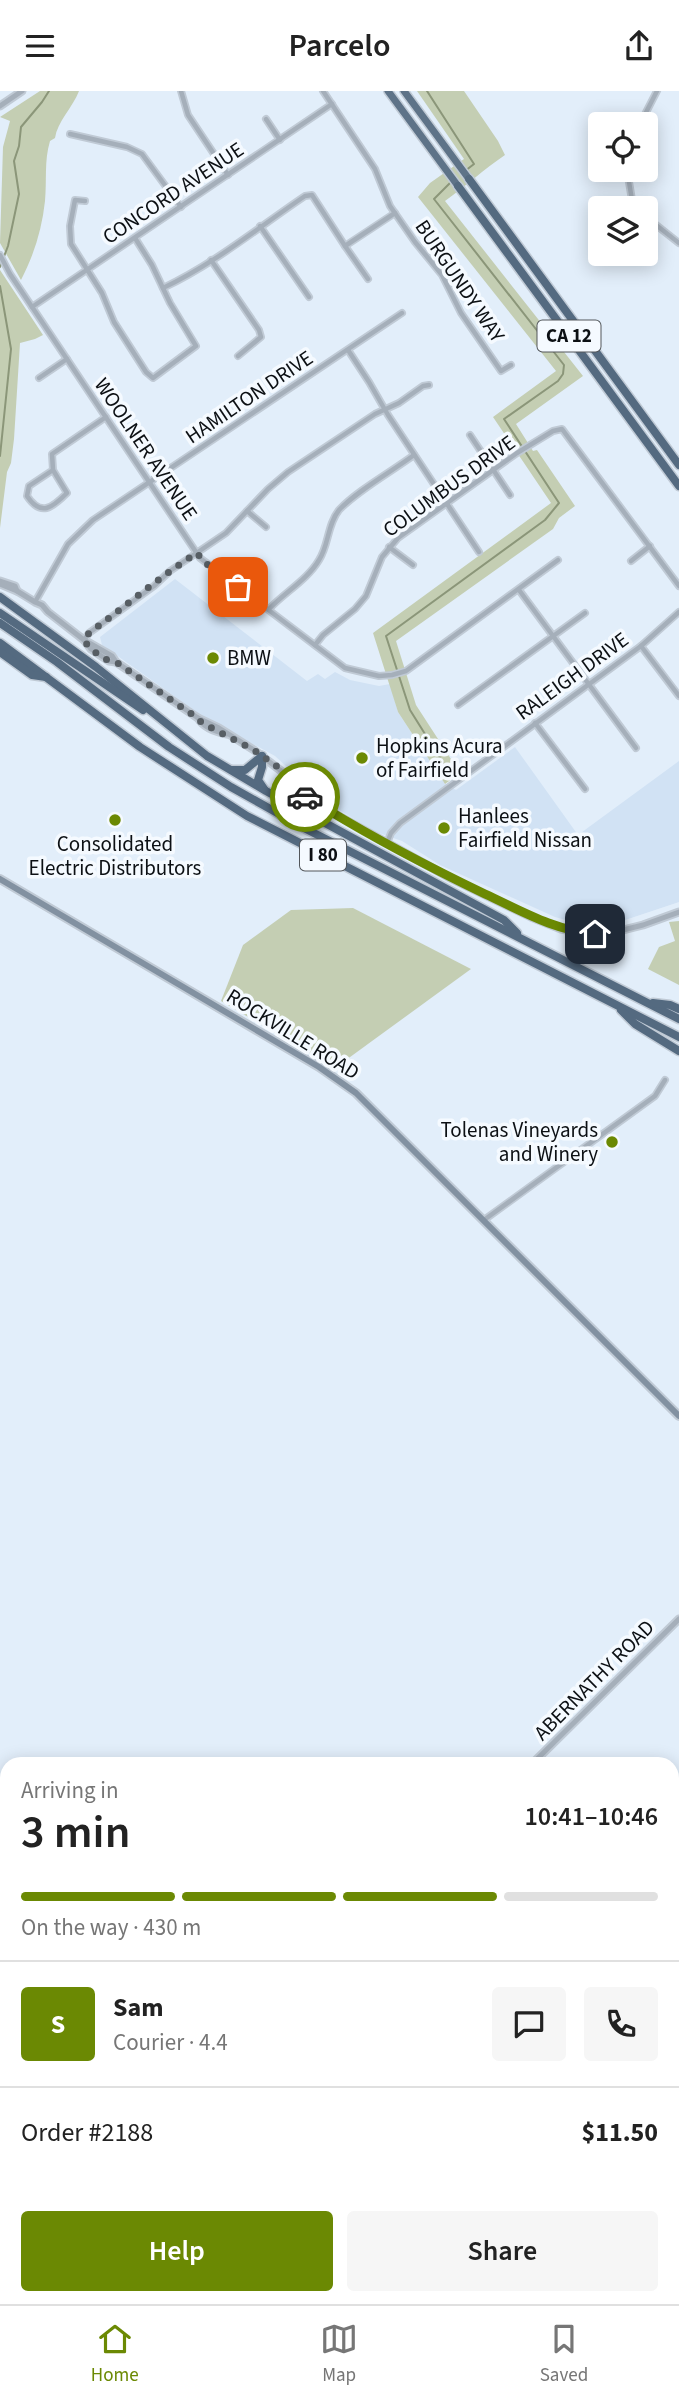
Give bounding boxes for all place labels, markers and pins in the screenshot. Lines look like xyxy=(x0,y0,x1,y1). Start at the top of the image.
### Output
pin xyxy=(208,557,268,617)
place label: BMW xyxy=(227,643,272,673)
marker: BMW xyxy=(205,650,221,666)
place label: Hopkins Acura of Fairfield xyxy=(376,731,503,785)
marker: Hopkins Acura of Fairfield xyxy=(354,750,370,766)
place label: Hanlees Fairfield Nissan xyxy=(458,801,592,855)
marker: Consolidated Electric Distributors xyxy=(107,812,123,828)
marker: Hanlees Fairfield Nissan xyxy=(436,820,452,836)
place label: Consolidated Electric Distributors xyxy=(29,829,202,883)
pin xyxy=(565,904,625,964)
place label: Tolenas Vineyards and Winery xyxy=(440,1115,598,1169)
marker: Tolenas Vineyards and Winery xyxy=(604,1134,620,1150)

